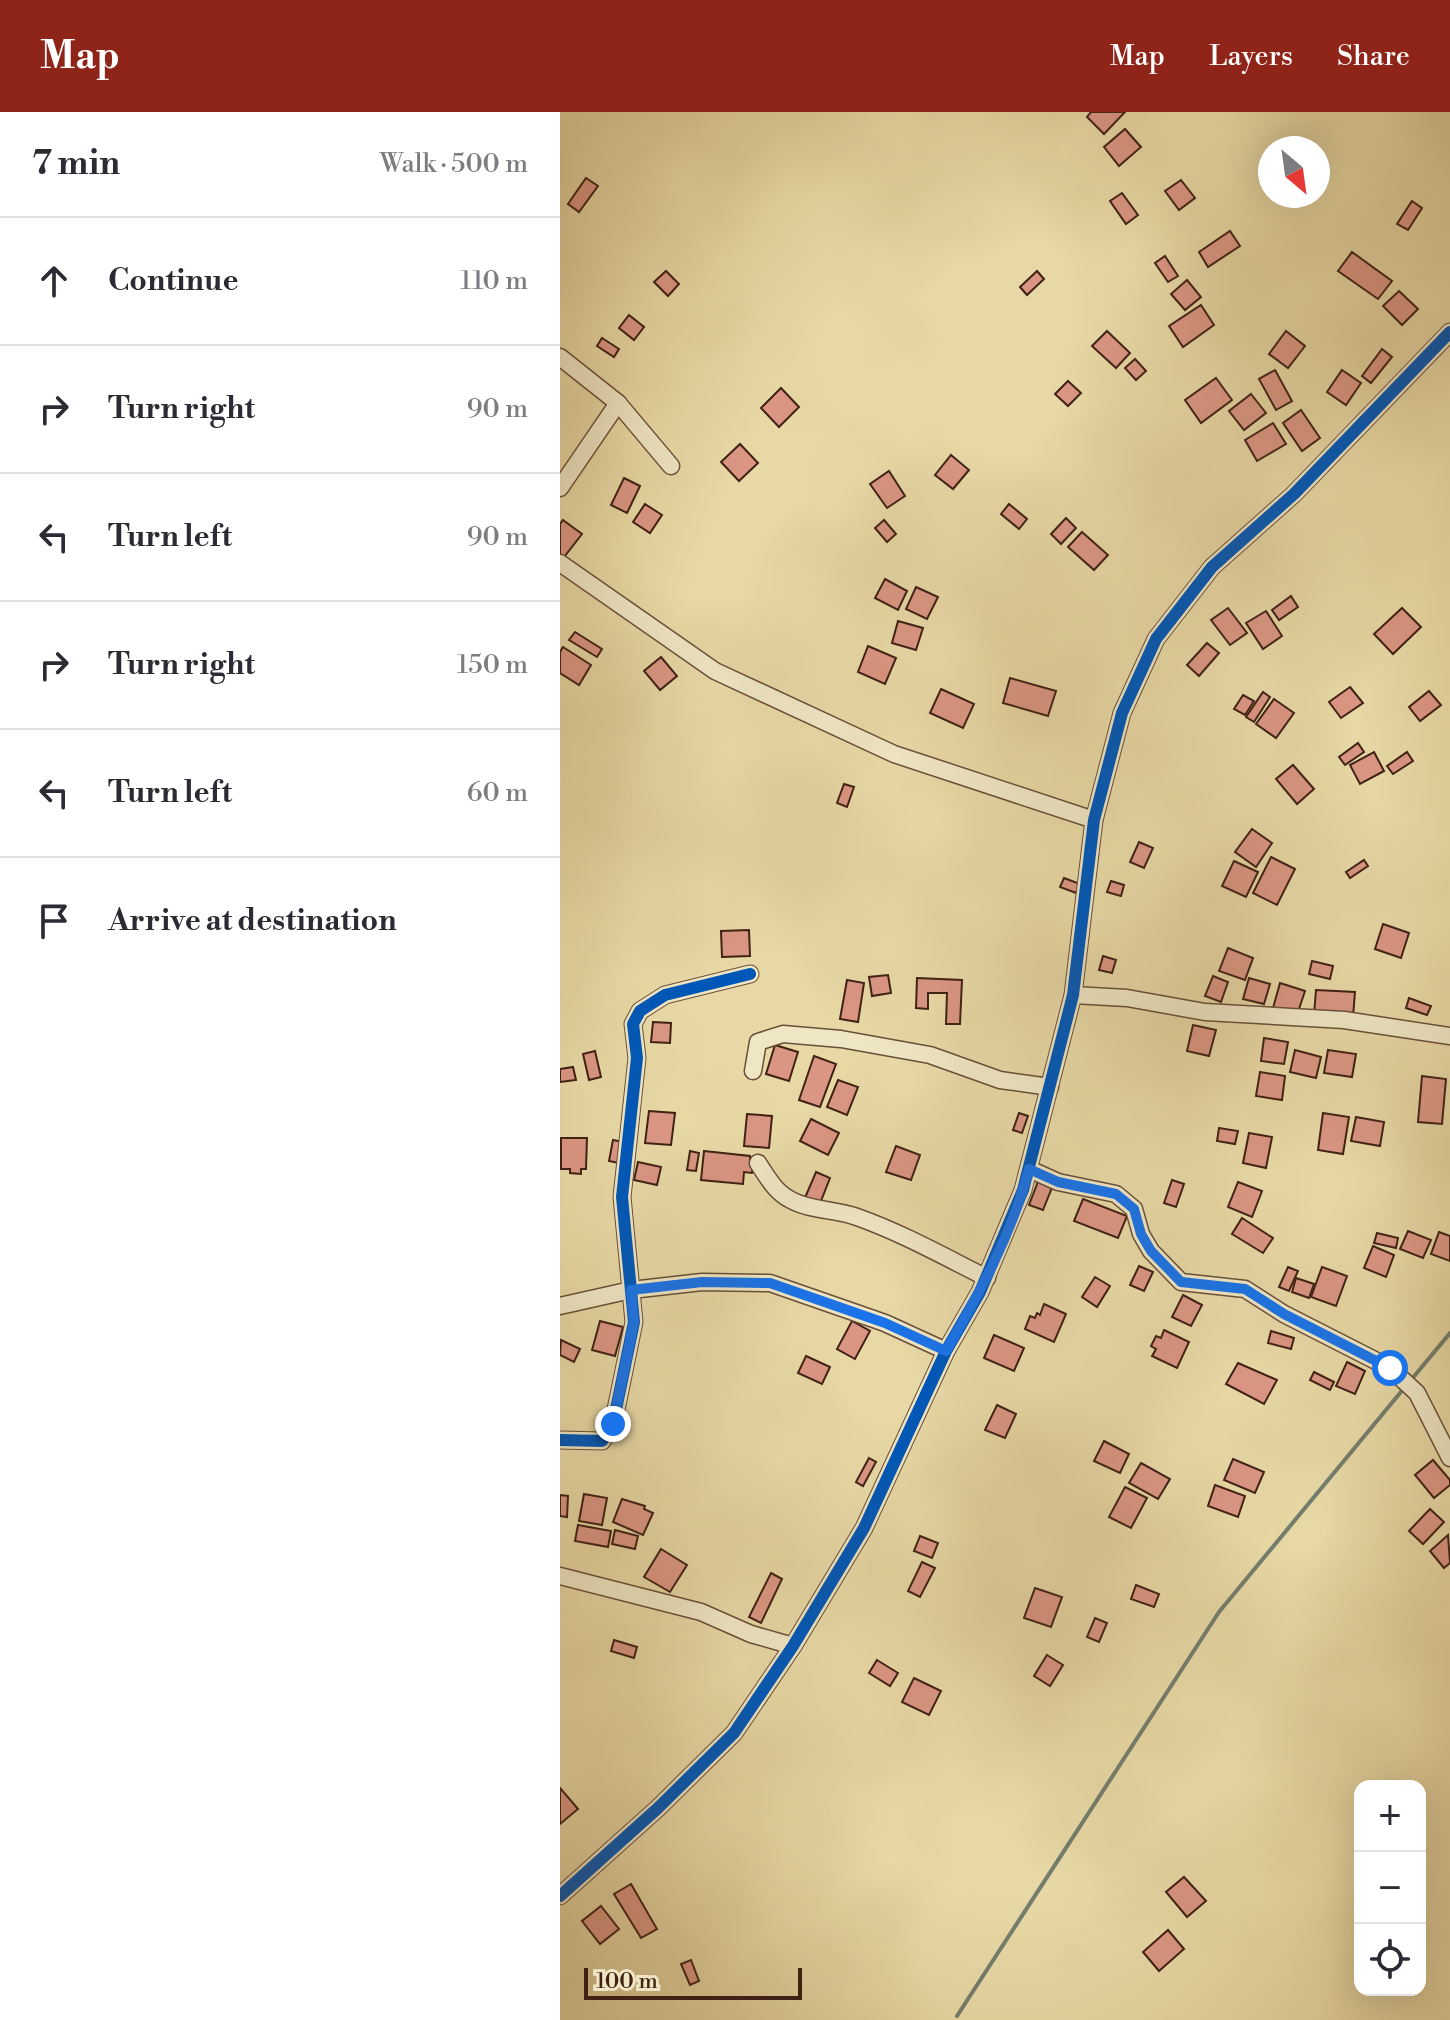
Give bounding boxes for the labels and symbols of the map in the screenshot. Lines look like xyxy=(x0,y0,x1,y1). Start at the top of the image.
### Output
north arrow xyxy=(1258,136,1330,208)
route start xyxy=(1372,1350,1408,1386)
route end xyxy=(595,1406,631,1442)
scale bar xyxy=(584,1964,802,2000)

